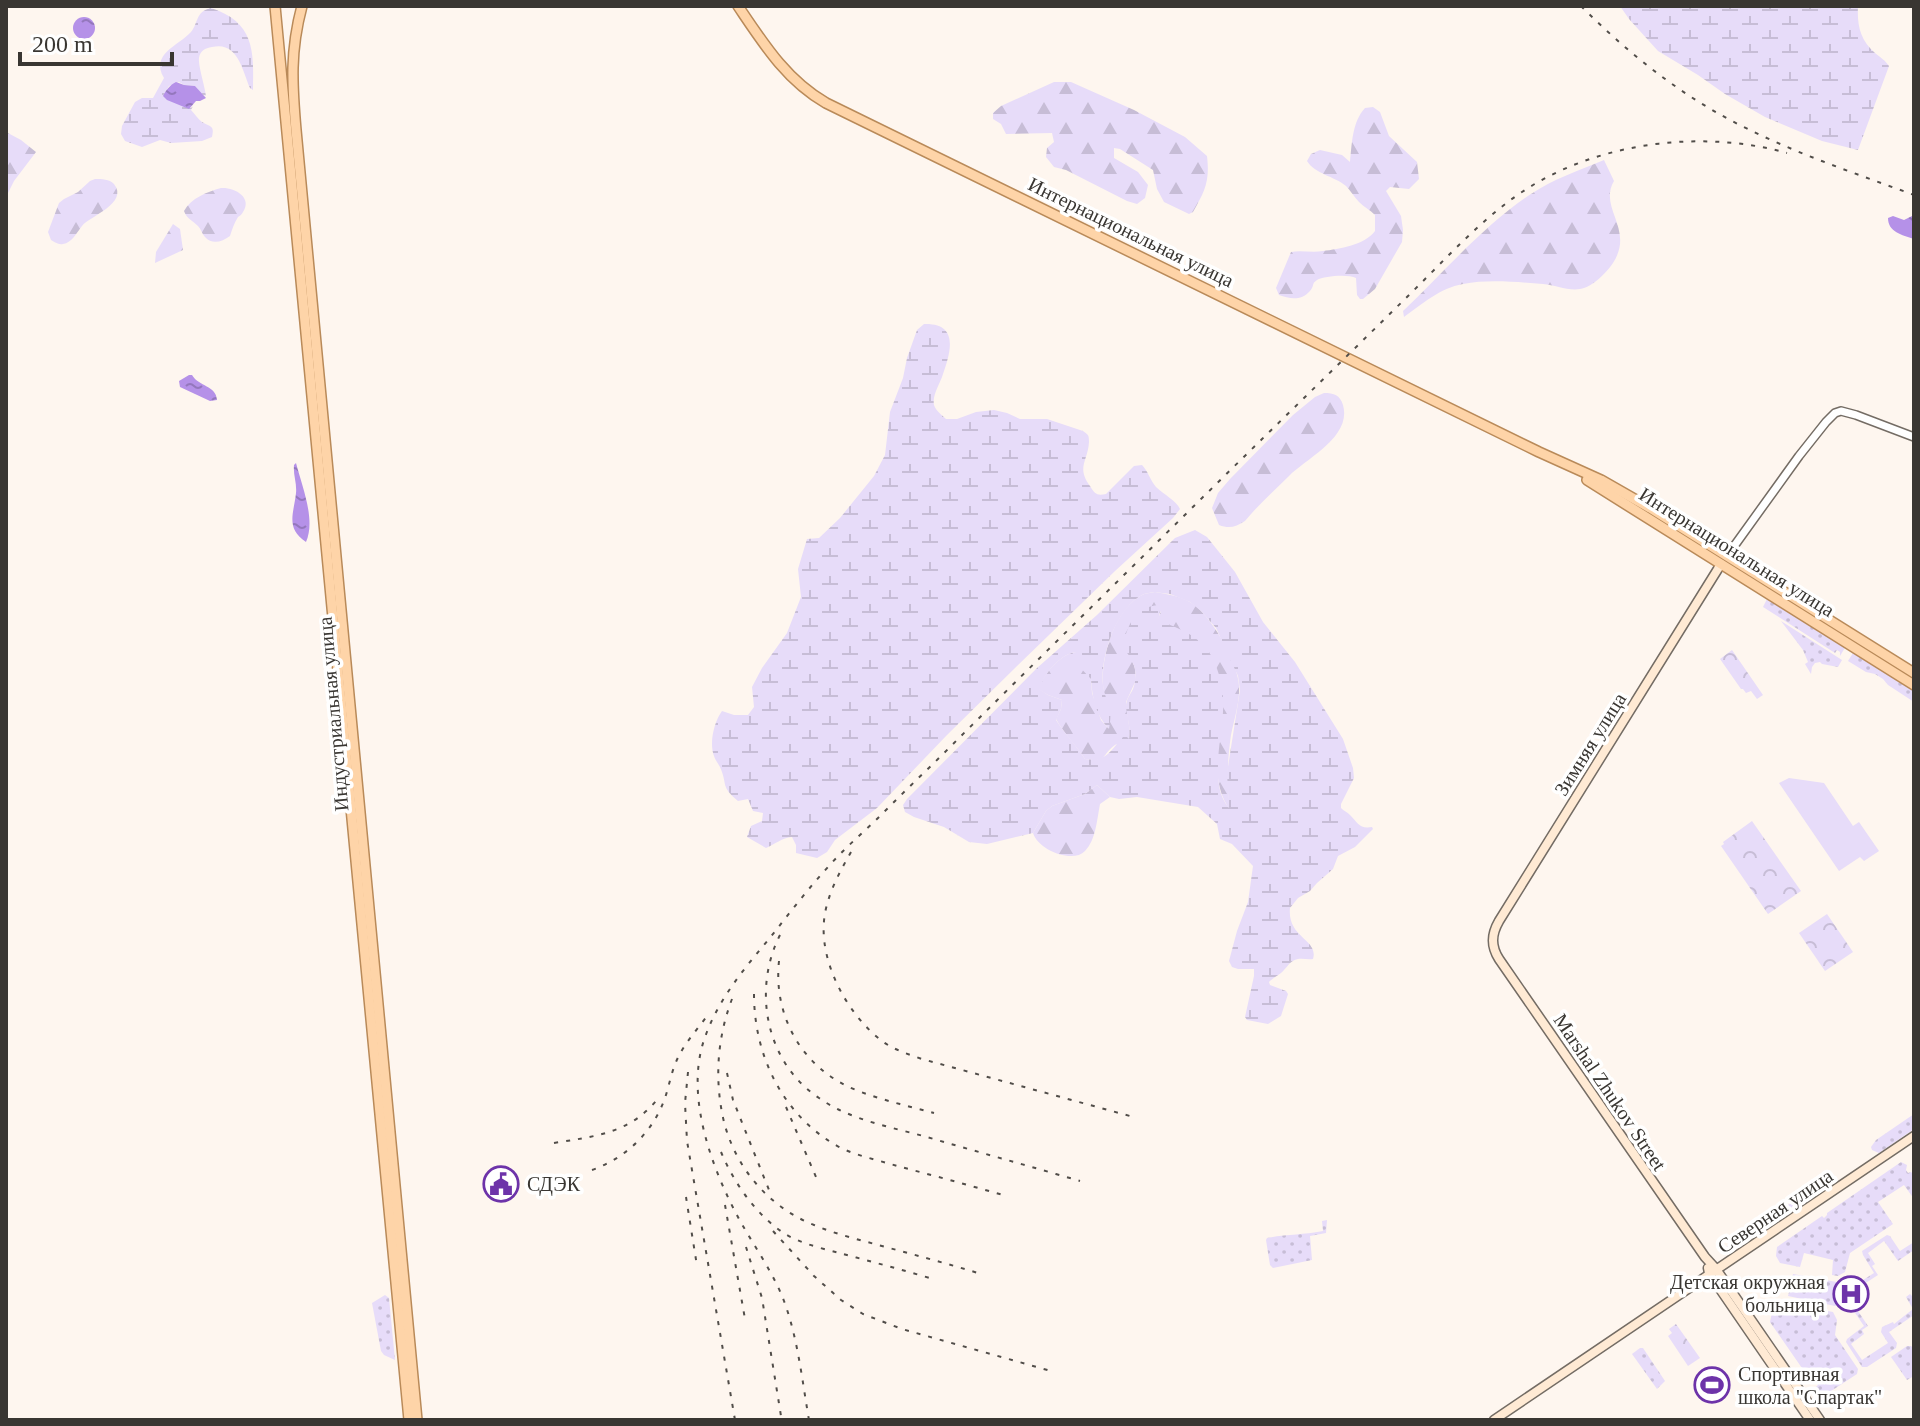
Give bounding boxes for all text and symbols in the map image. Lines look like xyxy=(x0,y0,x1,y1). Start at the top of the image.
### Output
scale bar xyxy=(20,16,172,66)
text: 200 m xyxy=(32,31,93,57)
street label: Интернациональная улица xyxy=(1024,173,1237,292)
street label: Интернациональная улица xyxy=(1635,483,1839,622)
street label: Индустриальная улица xyxy=(314,616,353,812)
street label: Зимняя улица xyxy=(1550,689,1631,800)
street label: Marshal Zhukov Street xyxy=(1549,1009,1671,1175)
street label: Северная улица xyxy=(1713,1164,1837,1258)
public building icon: СДЭК xyxy=(482,1165,520,1203)
place label: СДЭК xyxy=(527,1173,581,1196)
place label: Детская окружная больница xyxy=(1670,1271,1825,1317)
hospital icon: Детская окружная больница xyxy=(1832,1275,1870,1313)
place label: Спортивная школа "Спартак" xyxy=(1738,1363,1882,1409)
sports icon: Спортивная школа "Спартак" xyxy=(1693,1366,1731,1404)

